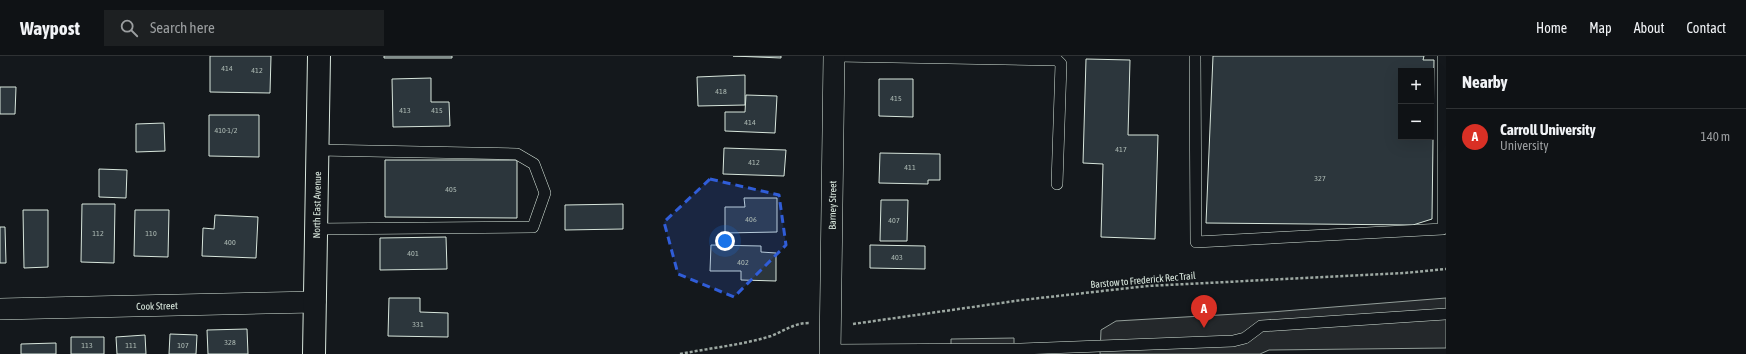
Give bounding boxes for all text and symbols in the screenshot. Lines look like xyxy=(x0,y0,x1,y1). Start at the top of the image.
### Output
search box xyxy=(104,10,384,46)
text: Waypost xyxy=(20,17,80,39)
icon: search xyxy=(118,17,140,39)
text: Search here xyxy=(150,19,215,36)
text: Home xyxy=(1536,20,1567,36)
text: Map xyxy=(1589,20,1612,36)
text: About xyxy=(1634,20,1665,36)
text: Contact xyxy=(1687,20,1726,36)
house number: 414 xyxy=(221,64,233,73)
house number: 412 xyxy=(251,66,263,75)
map controls xyxy=(1398,68,1434,140)
button: + xyxy=(1398,68,1434,104)
text: Nearby xyxy=(1462,72,1508,92)
house number: 418 xyxy=(715,87,727,96)
house number: 415 xyxy=(890,94,902,103)
button: − xyxy=(1398,104,1434,140)
house number: 413 xyxy=(399,106,411,115)
house number: 415 xyxy=(431,106,443,115)
house number: 414 xyxy=(744,118,756,127)
text: Carroll University xyxy=(1500,121,1596,138)
house number: 410-1/2 xyxy=(214,126,238,135)
text: A xyxy=(1472,129,1478,144)
text: 140 m xyxy=(1701,129,1730,144)
text: University xyxy=(1500,138,1549,153)
house number: 417 xyxy=(1115,145,1127,154)
house number: 412 xyxy=(748,158,760,167)
house number: 411 xyxy=(904,163,916,172)
street label: North East Avenue xyxy=(310,171,323,239)
house number: 327 xyxy=(1314,174,1326,183)
street label: Barney Street xyxy=(826,180,838,230)
house number: 405 xyxy=(445,185,457,194)
house number: 406 xyxy=(745,215,757,224)
house number: 407 xyxy=(888,216,900,225)
house number: 112 xyxy=(92,229,104,238)
house number: 110 xyxy=(145,229,157,238)
your location xyxy=(715,231,735,251)
house number: 400 xyxy=(224,238,236,247)
house number: 401 xyxy=(407,249,419,258)
house number: 403 xyxy=(891,253,903,262)
house number: 402 xyxy=(737,258,749,267)
street label: Barstow to Frederick Rec Trail xyxy=(1090,270,1196,290)
pin: A xyxy=(1191,295,1217,328)
street label: Cook Street xyxy=(136,300,178,311)
house number: 331 xyxy=(412,320,424,329)
house number: 328 xyxy=(224,338,236,347)
house number: 113 xyxy=(81,341,93,350)
house number: 111 xyxy=(125,341,137,350)
house number: 107 xyxy=(177,341,189,350)

